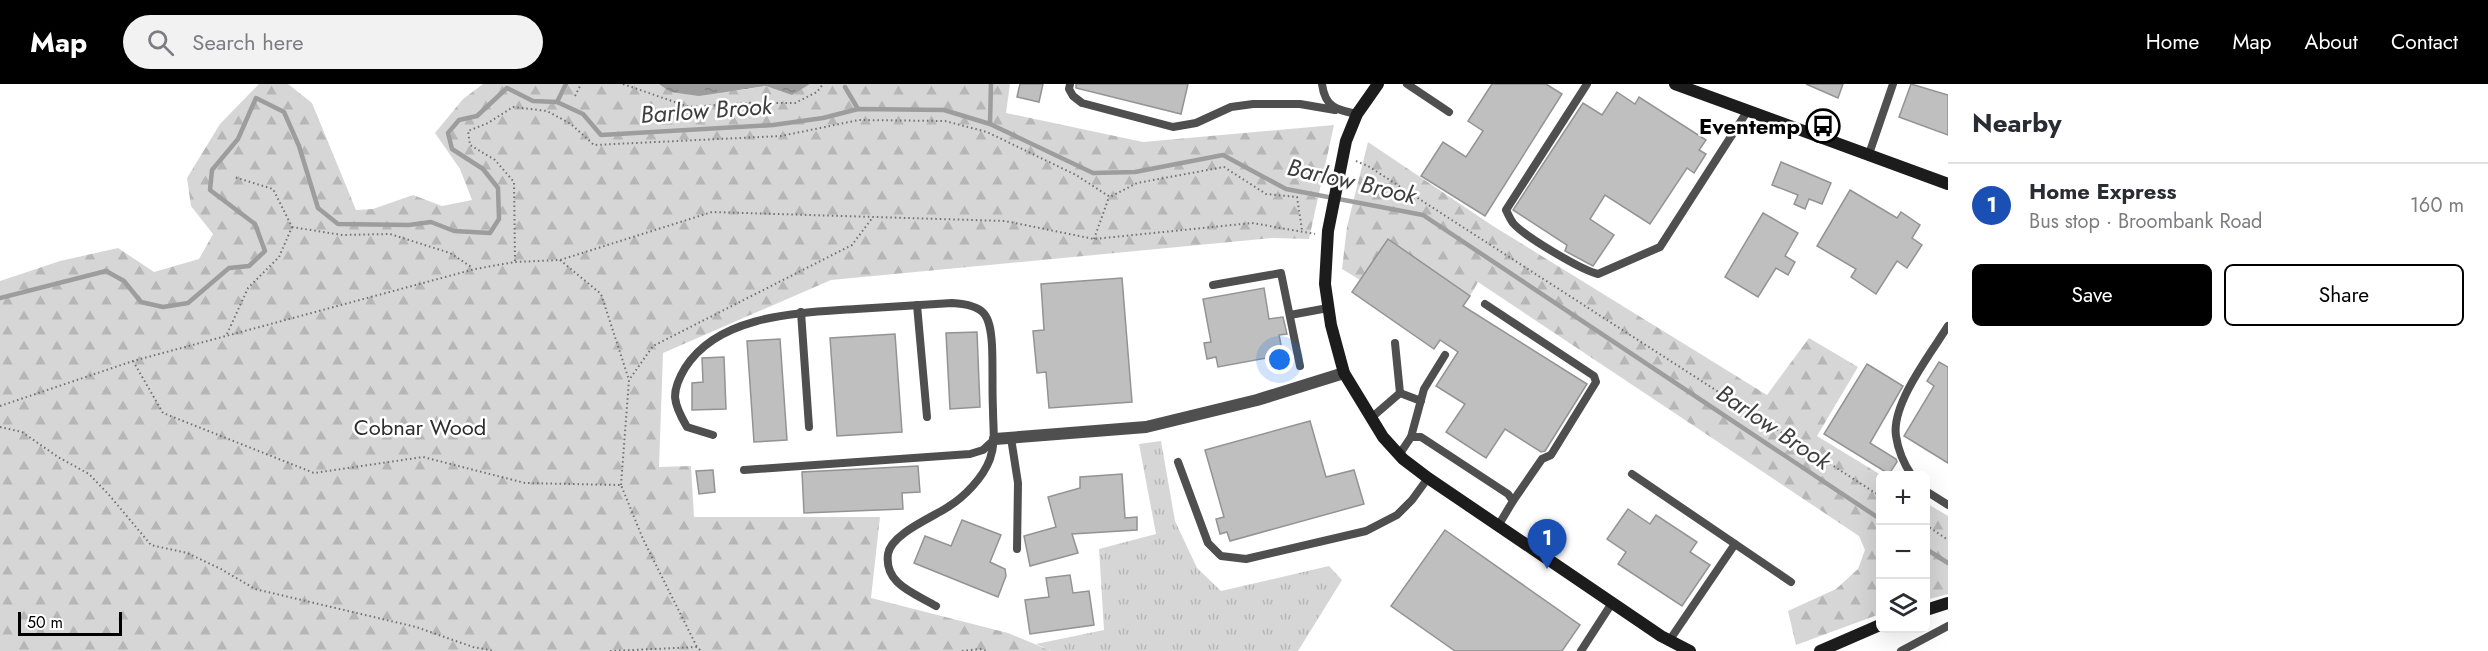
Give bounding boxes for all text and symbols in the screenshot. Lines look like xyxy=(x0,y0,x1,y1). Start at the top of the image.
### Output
search box xyxy=(123,15,543,69)
text: Map xyxy=(30,22,87,63)
icon: search xyxy=(144,26,177,59)
text: Search here xyxy=(192,26,304,58)
text: Home xyxy=(2146,27,2199,57)
text: Map xyxy=(2232,27,2272,57)
text: About xyxy=(2305,27,2358,57)
text: Contact xyxy=(2391,27,2458,57)
water label: Barlow Brook xyxy=(639,88,774,132)
text: Nearby xyxy=(1972,104,2061,142)
bus stop icon: Eventemp xyxy=(1805,108,1841,144)
place label: Eventemp xyxy=(1699,110,1800,142)
water label: Barlow Brook xyxy=(1284,149,1422,213)
text: Home Express xyxy=(2029,175,2176,207)
text: 1 xyxy=(1986,191,1997,220)
text: 160 m xyxy=(2410,191,2464,220)
text: Bus stop · Broombank Road xyxy=(2029,207,2263,236)
button: Save xyxy=(1972,264,2212,326)
button: Share xyxy=(2224,264,2464,326)
your location xyxy=(1265,345,1294,374)
water label: Barlow Brook xyxy=(1710,376,1840,479)
park label: Cobnar Wood xyxy=(354,411,486,443)
map controls xyxy=(1876,471,1930,633)
button: + xyxy=(1876,471,1930,525)
pin: 1 xyxy=(1528,520,1566,569)
button: − xyxy=(1876,525,1930,579)
button: layers xyxy=(1876,579,1930,633)
scale bar xyxy=(18,609,122,636)
text: 50 m xyxy=(27,611,63,634)

